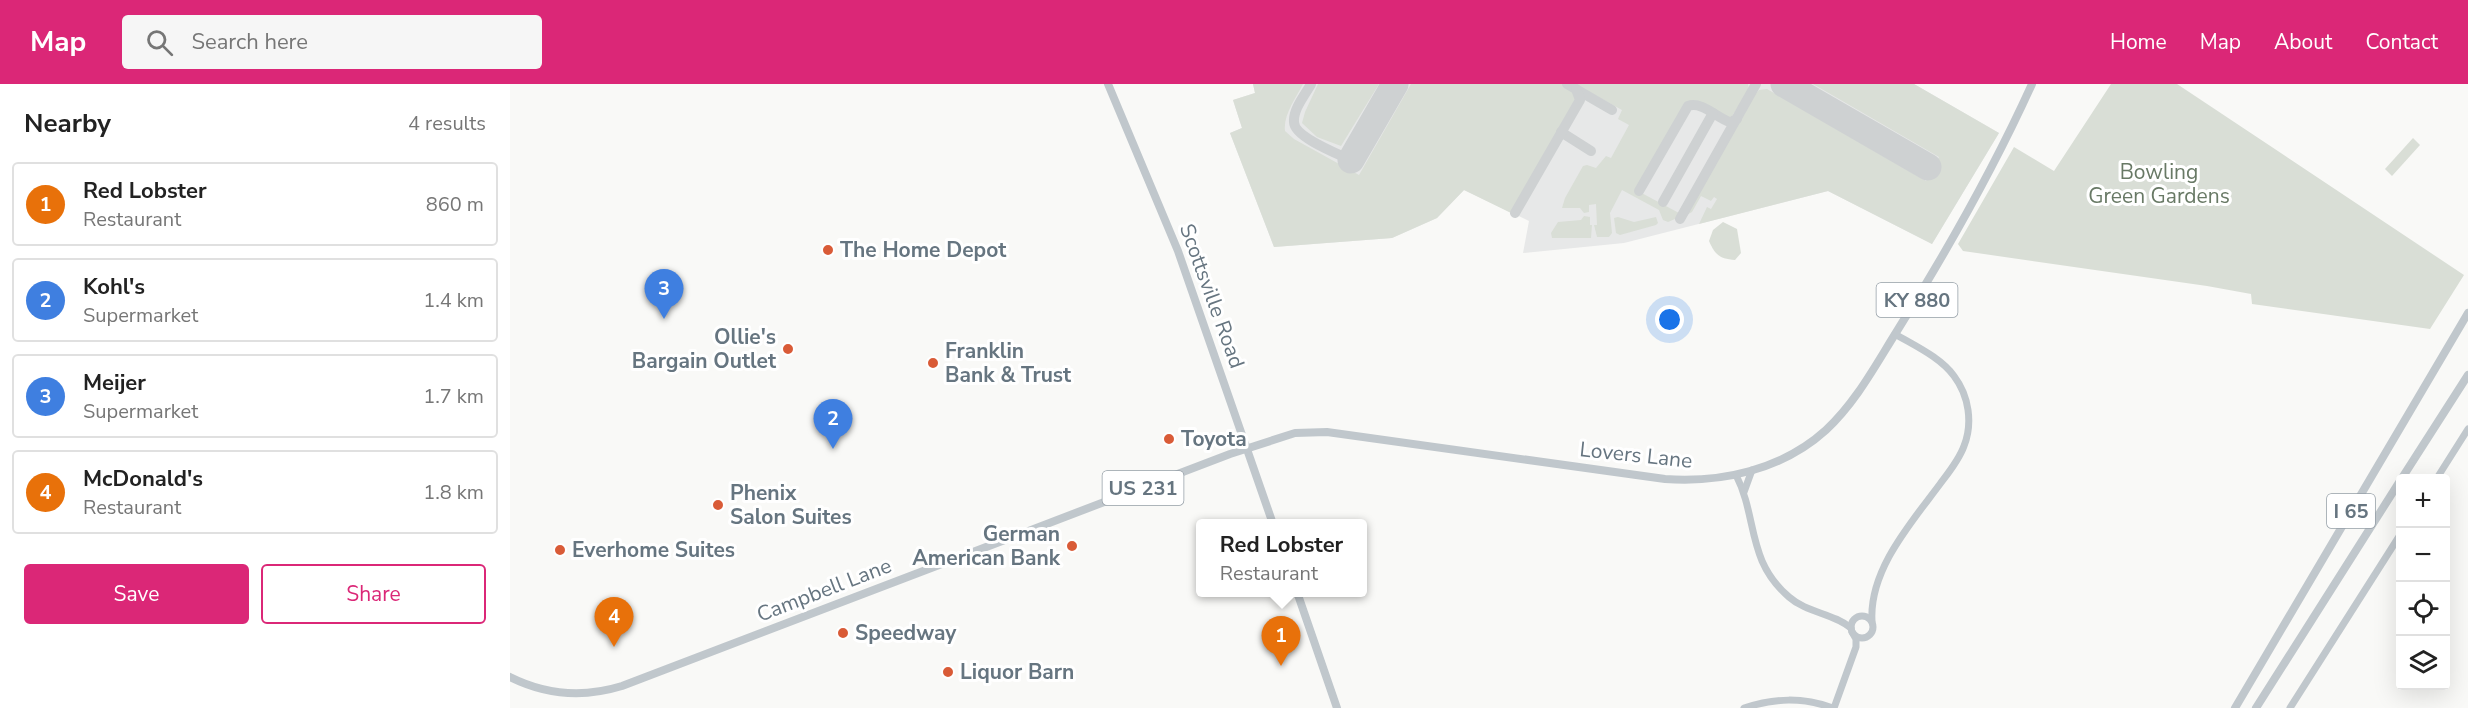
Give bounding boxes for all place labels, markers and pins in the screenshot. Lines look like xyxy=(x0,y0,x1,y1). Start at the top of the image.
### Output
place label: The Home Depot xyxy=(840,236,1007,264)
marker: The Home Depot xyxy=(821,243,835,257)
pin: 3 xyxy=(644,270,684,319)
place label: Ollie's Bargain Outlet xyxy=(632,323,777,375)
place label: Franklin Bank & Trust xyxy=(945,337,1072,389)
marker: Ollie's Bargain Outlet xyxy=(781,342,795,356)
marker: Franklin Bank & Trust xyxy=(926,356,940,370)
pin: 2 xyxy=(814,400,852,449)
place label: Toyota xyxy=(1181,425,1247,453)
marker: Toyota xyxy=(1162,432,1176,446)
place label: Phenix Salon Suites xyxy=(730,479,852,531)
marker: Phenix Salon Suites xyxy=(711,498,725,512)
place label: German American Bank xyxy=(912,520,1061,572)
place label: Everhome Suites xyxy=(572,536,735,564)
marker: German American Bank xyxy=(1065,539,1079,553)
marker: Everhome Suites xyxy=(553,543,567,557)
pin: 4 xyxy=(594,598,634,647)
pin: 1 xyxy=(1262,616,1300,666)
place label: Speedway xyxy=(855,619,957,647)
marker: Speedway xyxy=(836,626,850,640)
place label: Liquor Barn xyxy=(960,658,1074,686)
marker: Liquor Barn xyxy=(941,665,955,679)

